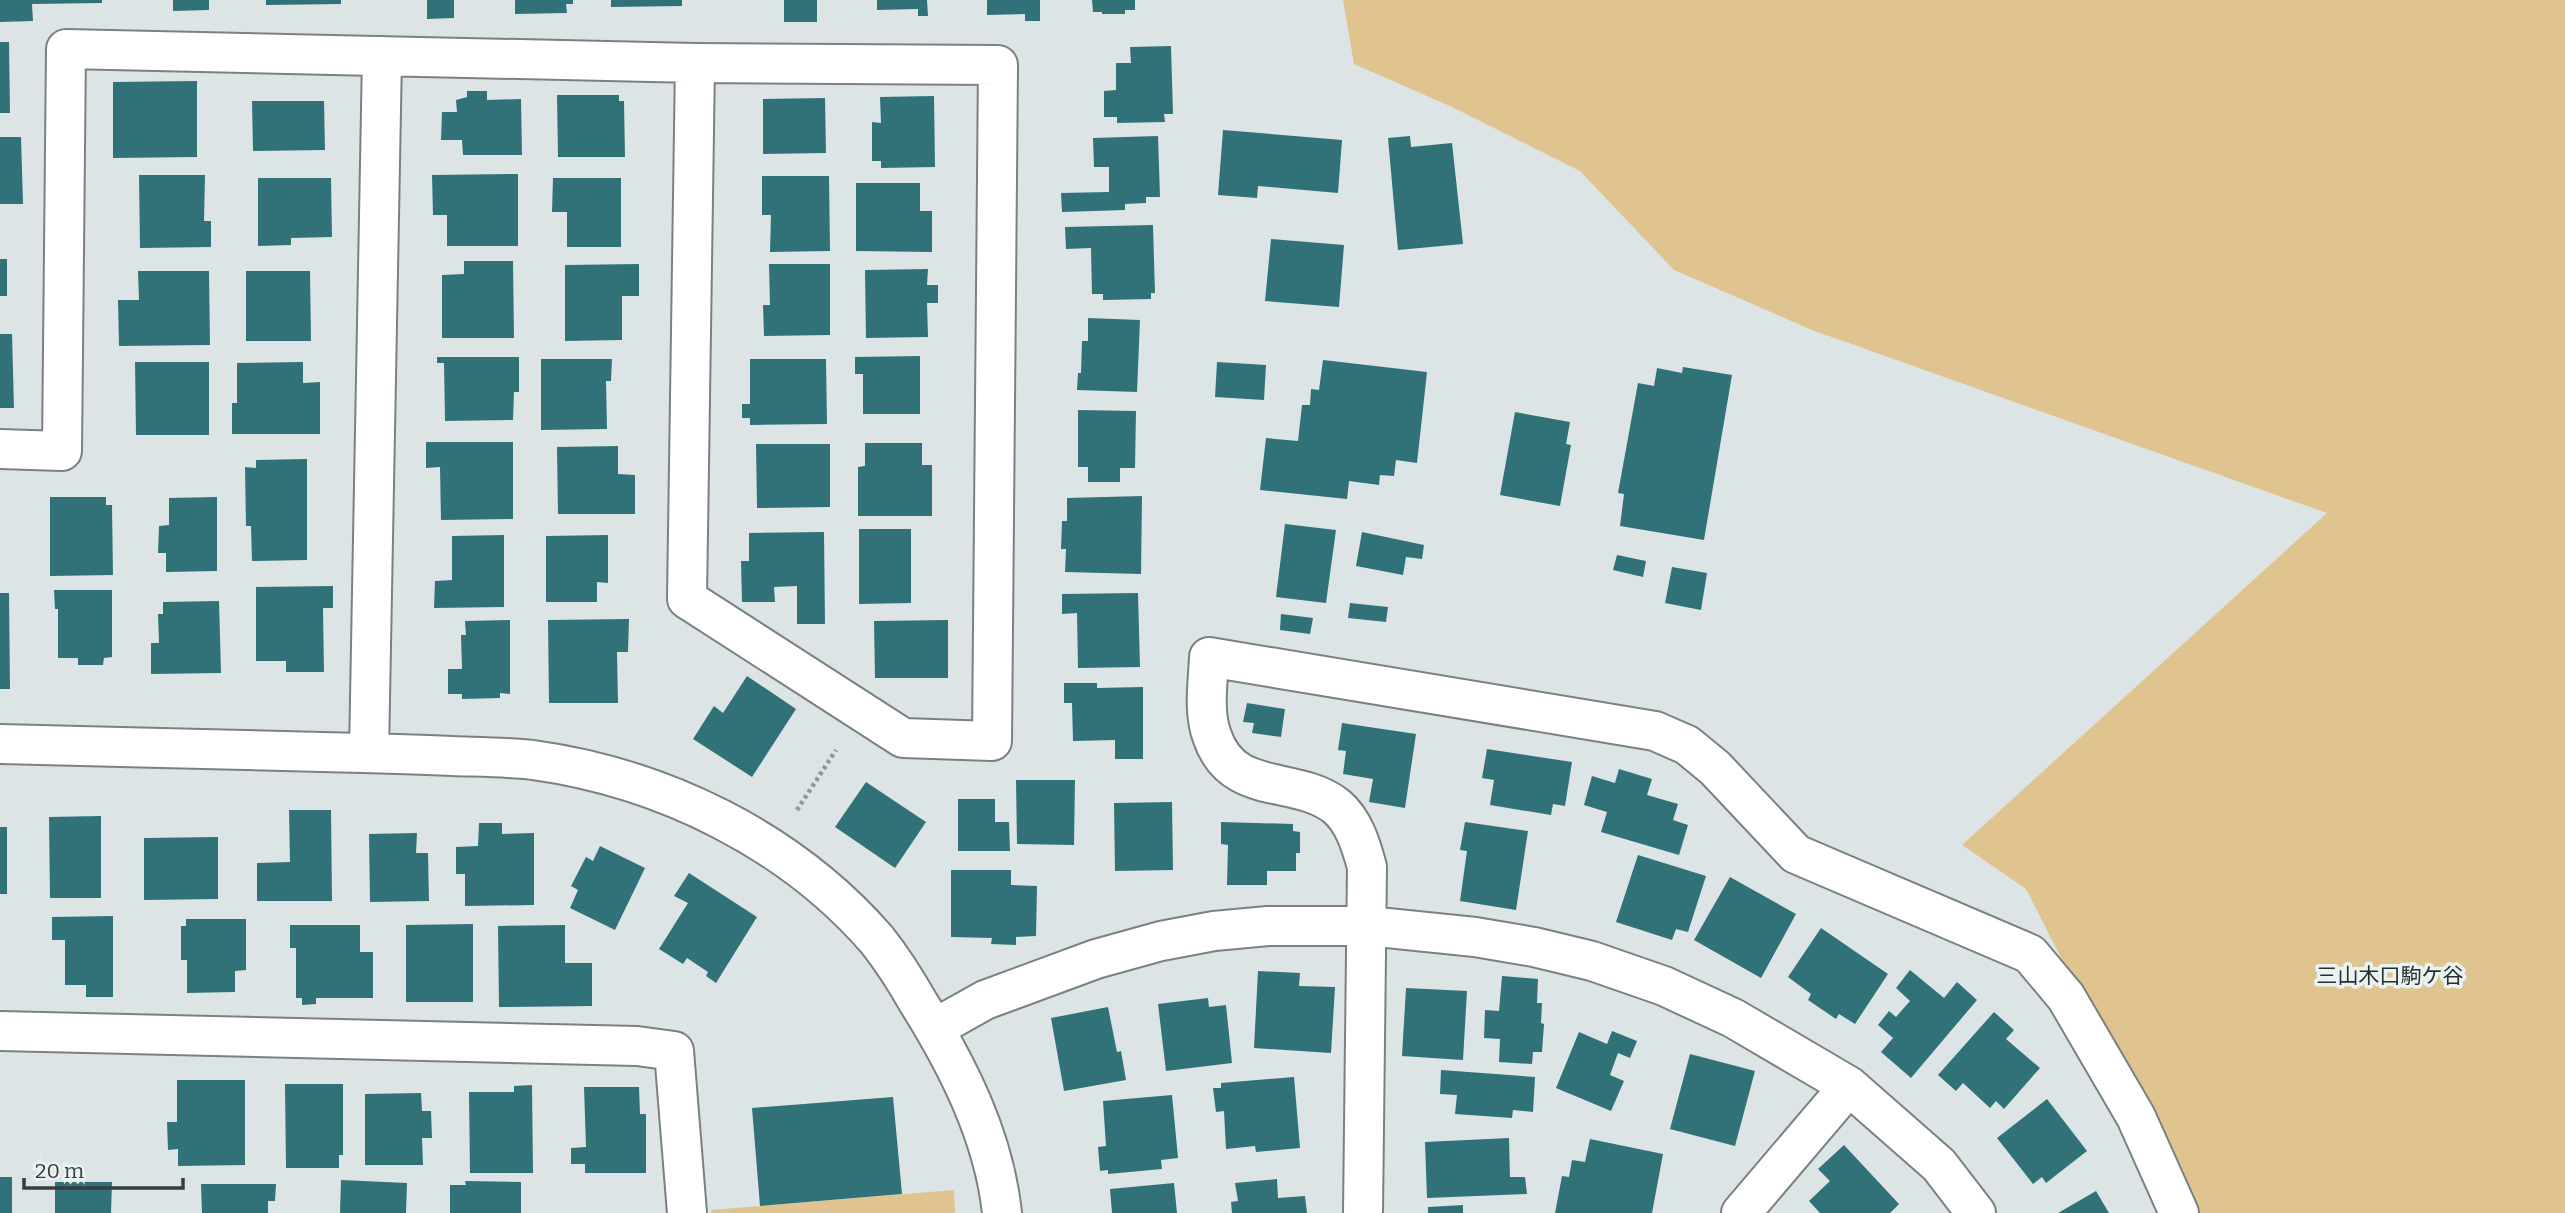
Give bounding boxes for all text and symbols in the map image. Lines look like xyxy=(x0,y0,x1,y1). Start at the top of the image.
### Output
district label: 三山木口駒ケ谷 xyxy=(2317,963,2464,989)
scale bar xyxy=(24,1146,184,1190)
text: 20 m xyxy=(35,1158,84,1184)

